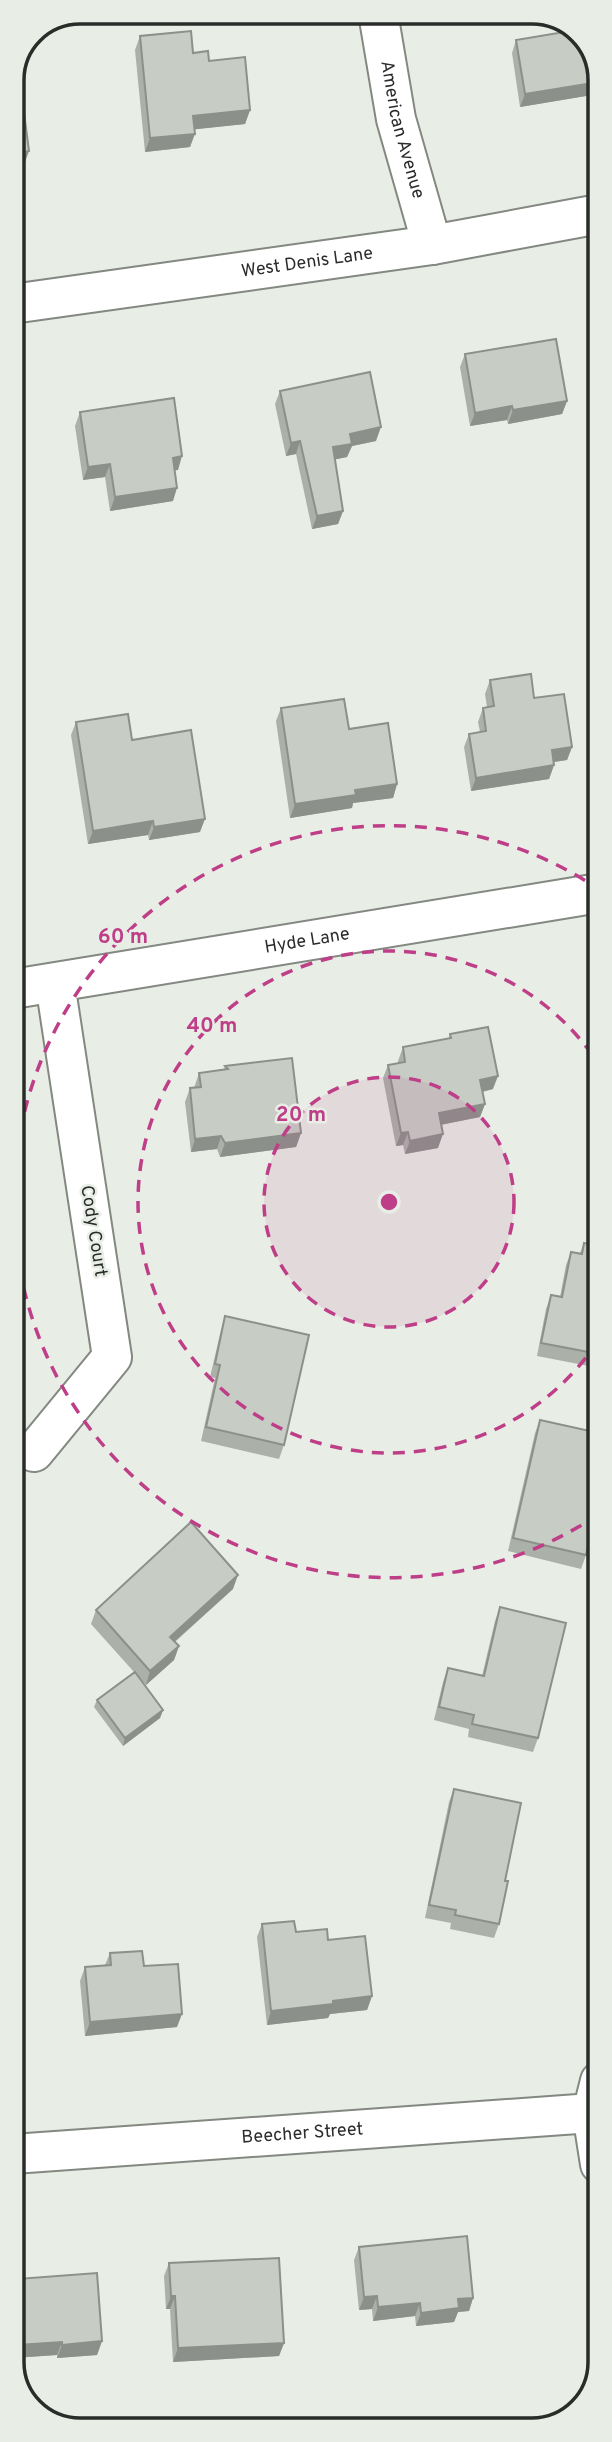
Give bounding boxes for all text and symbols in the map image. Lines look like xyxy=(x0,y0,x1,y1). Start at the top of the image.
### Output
street label: American Avenue xyxy=(375,59,430,201)
street label: West Denis Lane xyxy=(240,242,374,283)
street label: Hyde Lane xyxy=(263,923,351,959)
text: 60 m xyxy=(98,924,148,951)
text: 40 m xyxy=(187,1013,237,1040)
text: 20 m xyxy=(276,1102,326,1129)
street label: Cody Court xyxy=(74,1184,112,1278)
centre of rings xyxy=(377,1190,401,1214)
street label: Beecher Street xyxy=(241,2118,364,2149)

